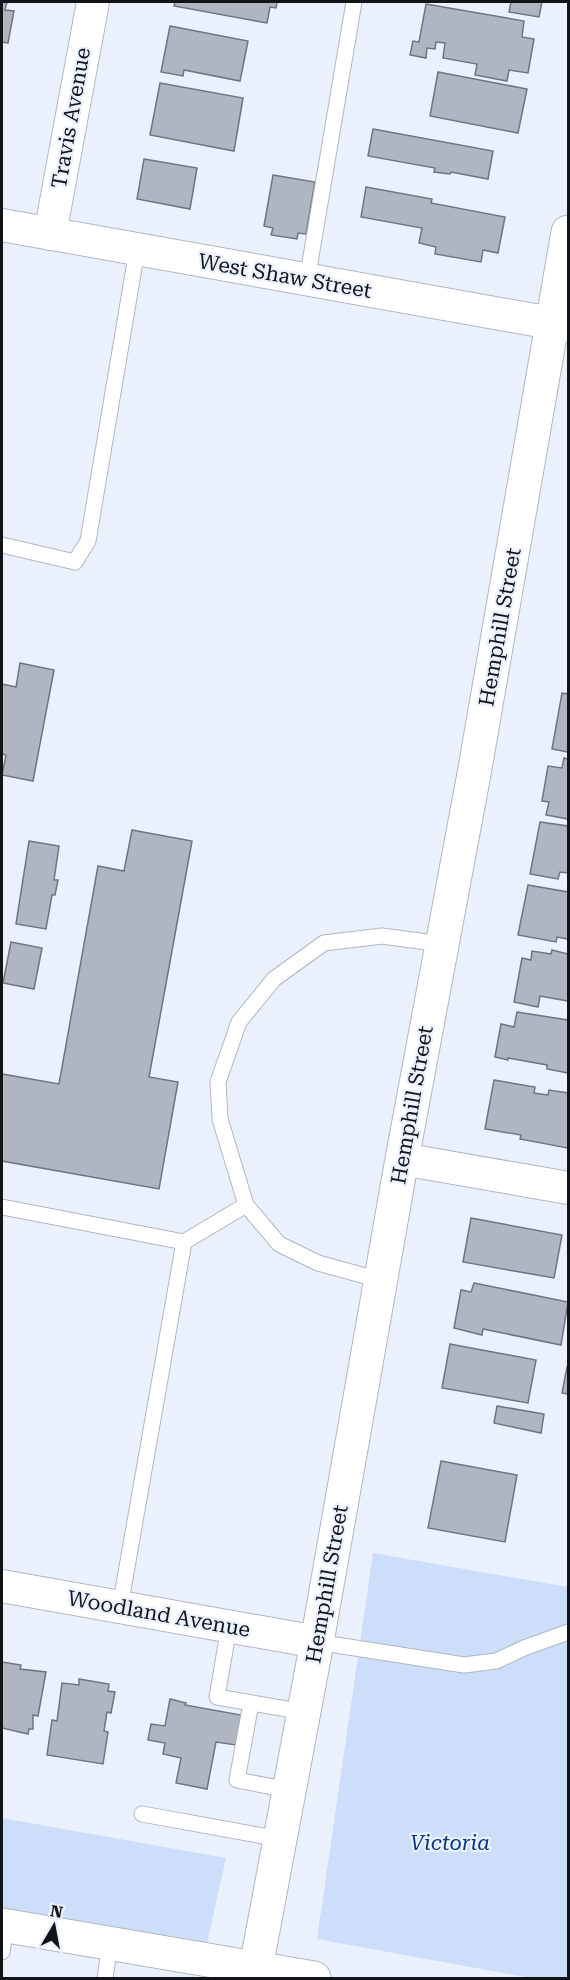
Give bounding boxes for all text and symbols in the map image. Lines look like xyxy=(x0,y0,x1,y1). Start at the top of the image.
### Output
street label: Travis Avenue xyxy=(47,46,95,190)
street label: West Shaw Street xyxy=(196,249,374,303)
street label: Hemphill Street xyxy=(474,546,526,708)
street label: Hemphill Street xyxy=(386,1024,438,1186)
street label: Hemphill Street xyxy=(301,1503,353,1665)
street label: Woodland Avenue xyxy=(66,1586,252,1642)
park label: Victoria xyxy=(410,1831,490,1855)
north arrow xyxy=(24,1896,84,1956)
text: N xyxy=(49,1901,64,1922)

